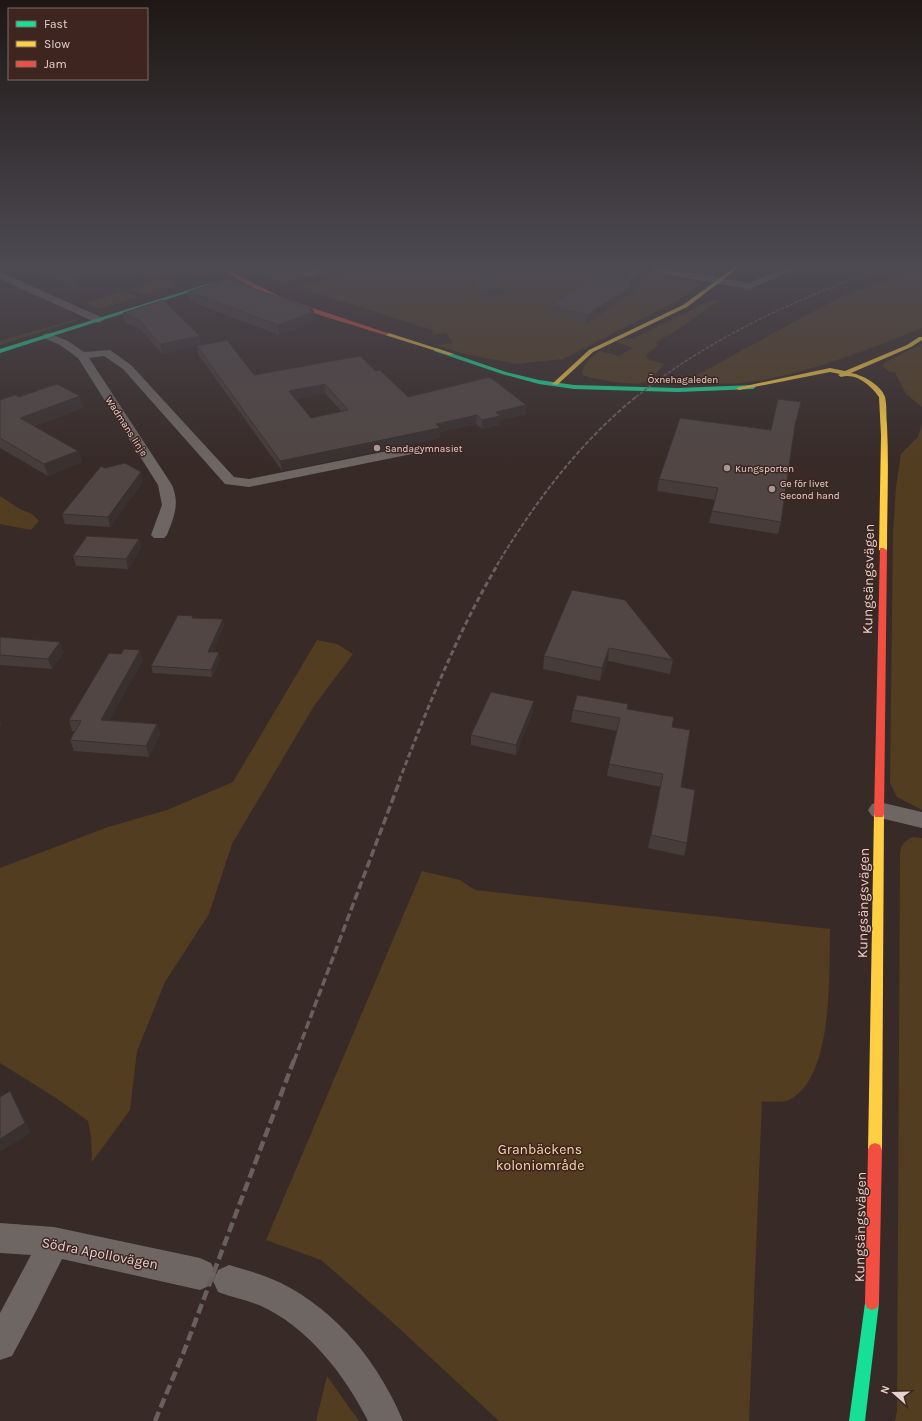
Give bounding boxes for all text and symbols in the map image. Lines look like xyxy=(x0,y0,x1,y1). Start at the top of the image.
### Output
legend xyxy=(8,8,148,80)
text: Fast xyxy=(44,17,68,31)
text: Slow xyxy=(44,37,70,51)
text: Jam xyxy=(44,57,67,71)
street label: Öxnehagaleden xyxy=(648,374,718,386)
street label: Wadmans linje xyxy=(102,394,150,459)
marker: Sandagymnasiet xyxy=(372,443,382,453)
place label: Sandagymnasiet xyxy=(385,443,463,455)
marker: Kungsporten xyxy=(722,463,732,473)
place label: Kungsporten xyxy=(735,463,794,475)
place label: Ge för livet Second hand xyxy=(780,478,840,502)
marker: Ge för livet Second hand xyxy=(767,484,777,494)
street label: Kungsängsvägen xyxy=(859,524,878,634)
street label: Kungsängsvägen xyxy=(854,848,873,958)
park label: Granbäckens koloniområde xyxy=(496,1141,584,1174)
street label: Kungsängsvägen xyxy=(851,1172,870,1282)
street label: Södra Apollovägen xyxy=(40,1234,160,1273)
north arrow xyxy=(874,1373,914,1413)
text: N xyxy=(878,1384,893,1396)

